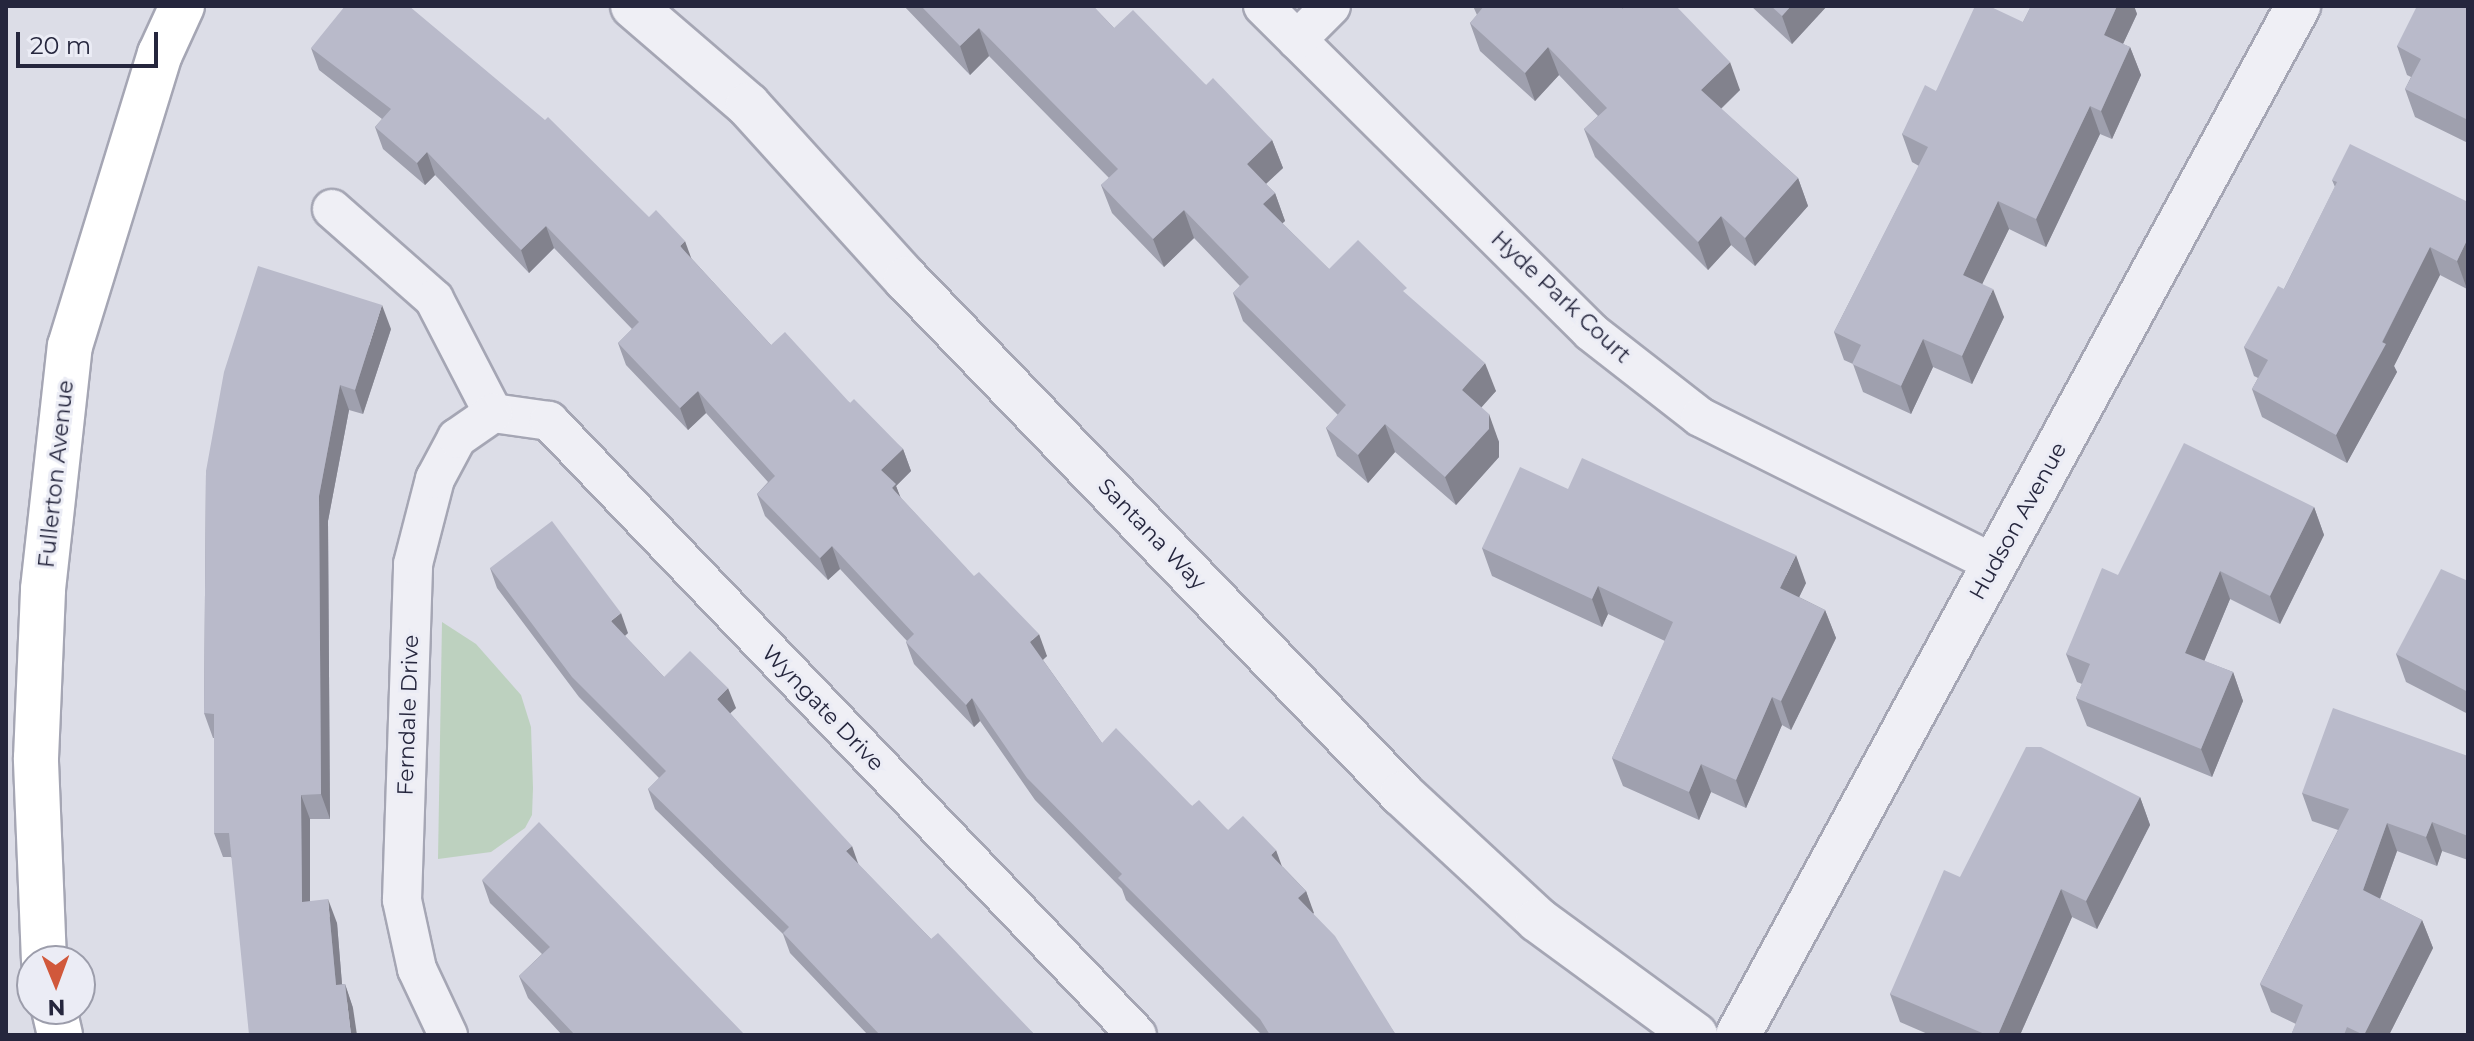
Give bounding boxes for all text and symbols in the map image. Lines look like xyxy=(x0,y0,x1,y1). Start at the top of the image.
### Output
scale bar xyxy=(20,16,162,66)
text: 20 m xyxy=(30,31,91,60)
street label: Hyde Park Court xyxy=(1486,226,1636,368)
street label: Fullerton Avenue xyxy=(33,379,79,569)
street label: Hudson Avenue xyxy=(1964,438,2072,604)
street label: Santana Way xyxy=(1092,473,1212,595)
street label: Ferndale Drive xyxy=(392,634,424,796)
street label: Wyngate Drive xyxy=(756,640,890,776)
north arrow xyxy=(16,945,96,1025)
text: N xyxy=(47,994,66,1021)

